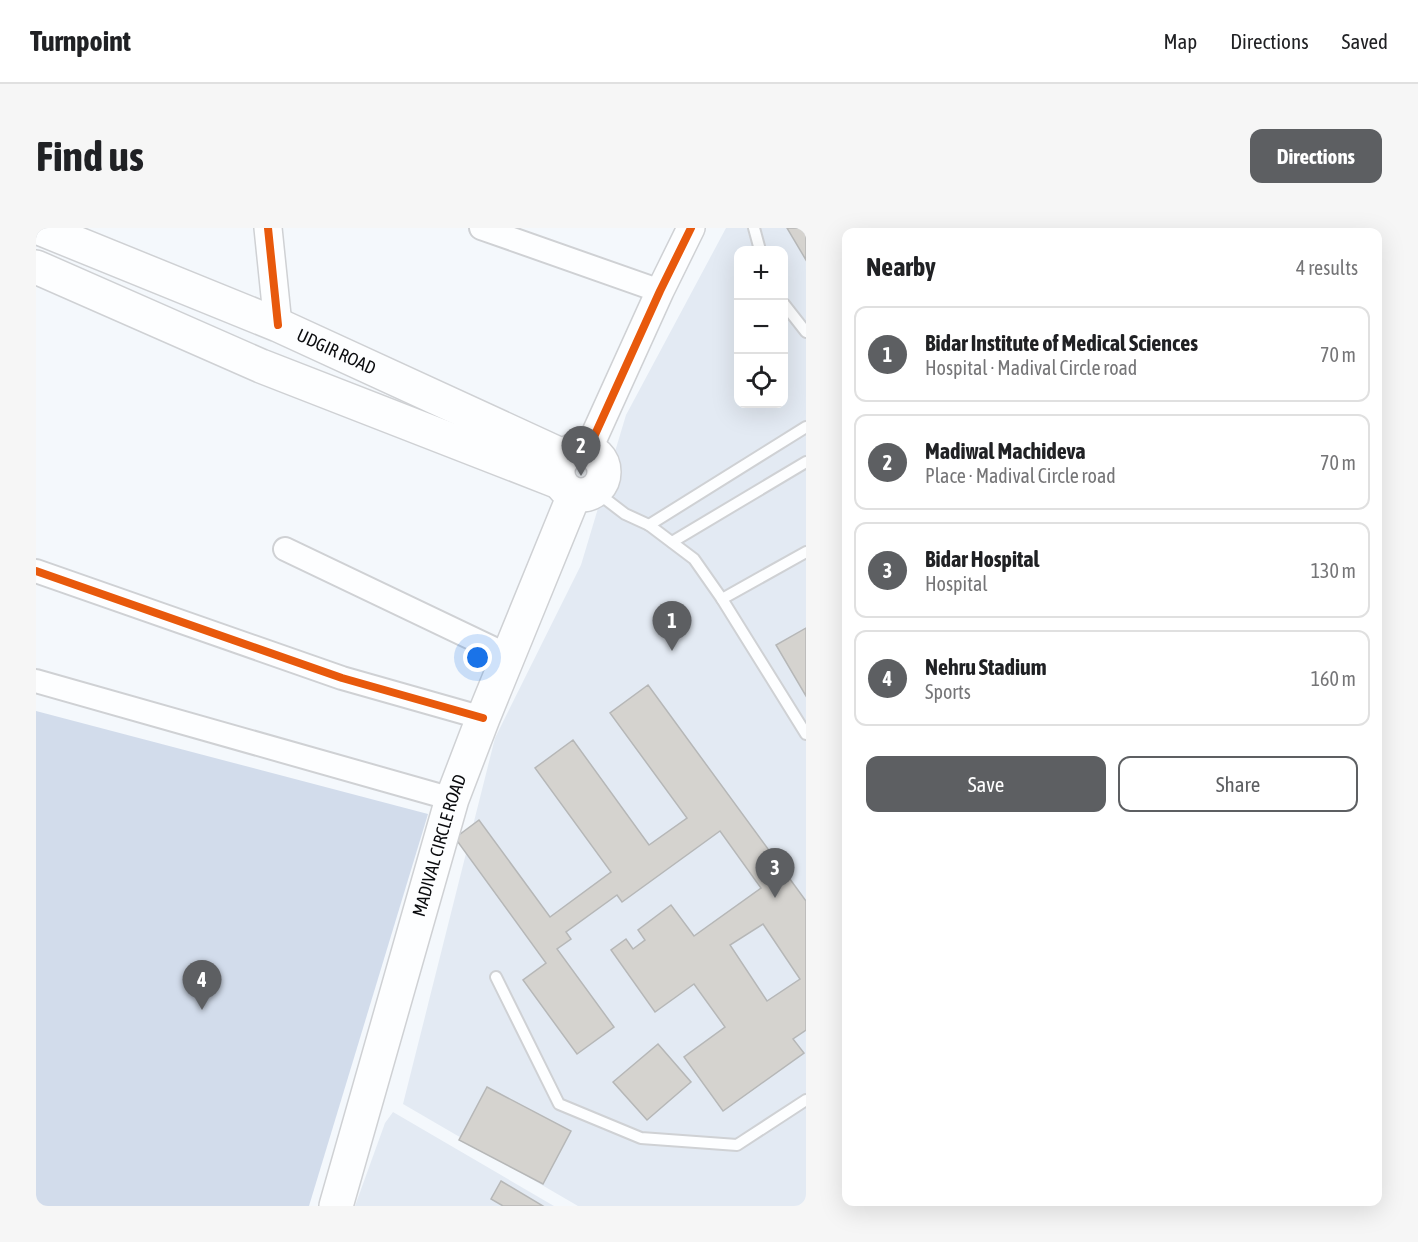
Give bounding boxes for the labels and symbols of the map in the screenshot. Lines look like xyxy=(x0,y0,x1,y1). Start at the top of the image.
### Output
street label: UDGIR ROAD xyxy=(294,324,379,379)
pin: 2 xyxy=(562,426,600,476)
pin: 1 xyxy=(652,602,692,651)
your location xyxy=(463,643,492,672)
street label: MADIVAL CIRCLE ROAD xyxy=(408,771,470,919)
pin: 3 xyxy=(756,848,794,898)
pin: 4 xyxy=(182,960,222,1010)

